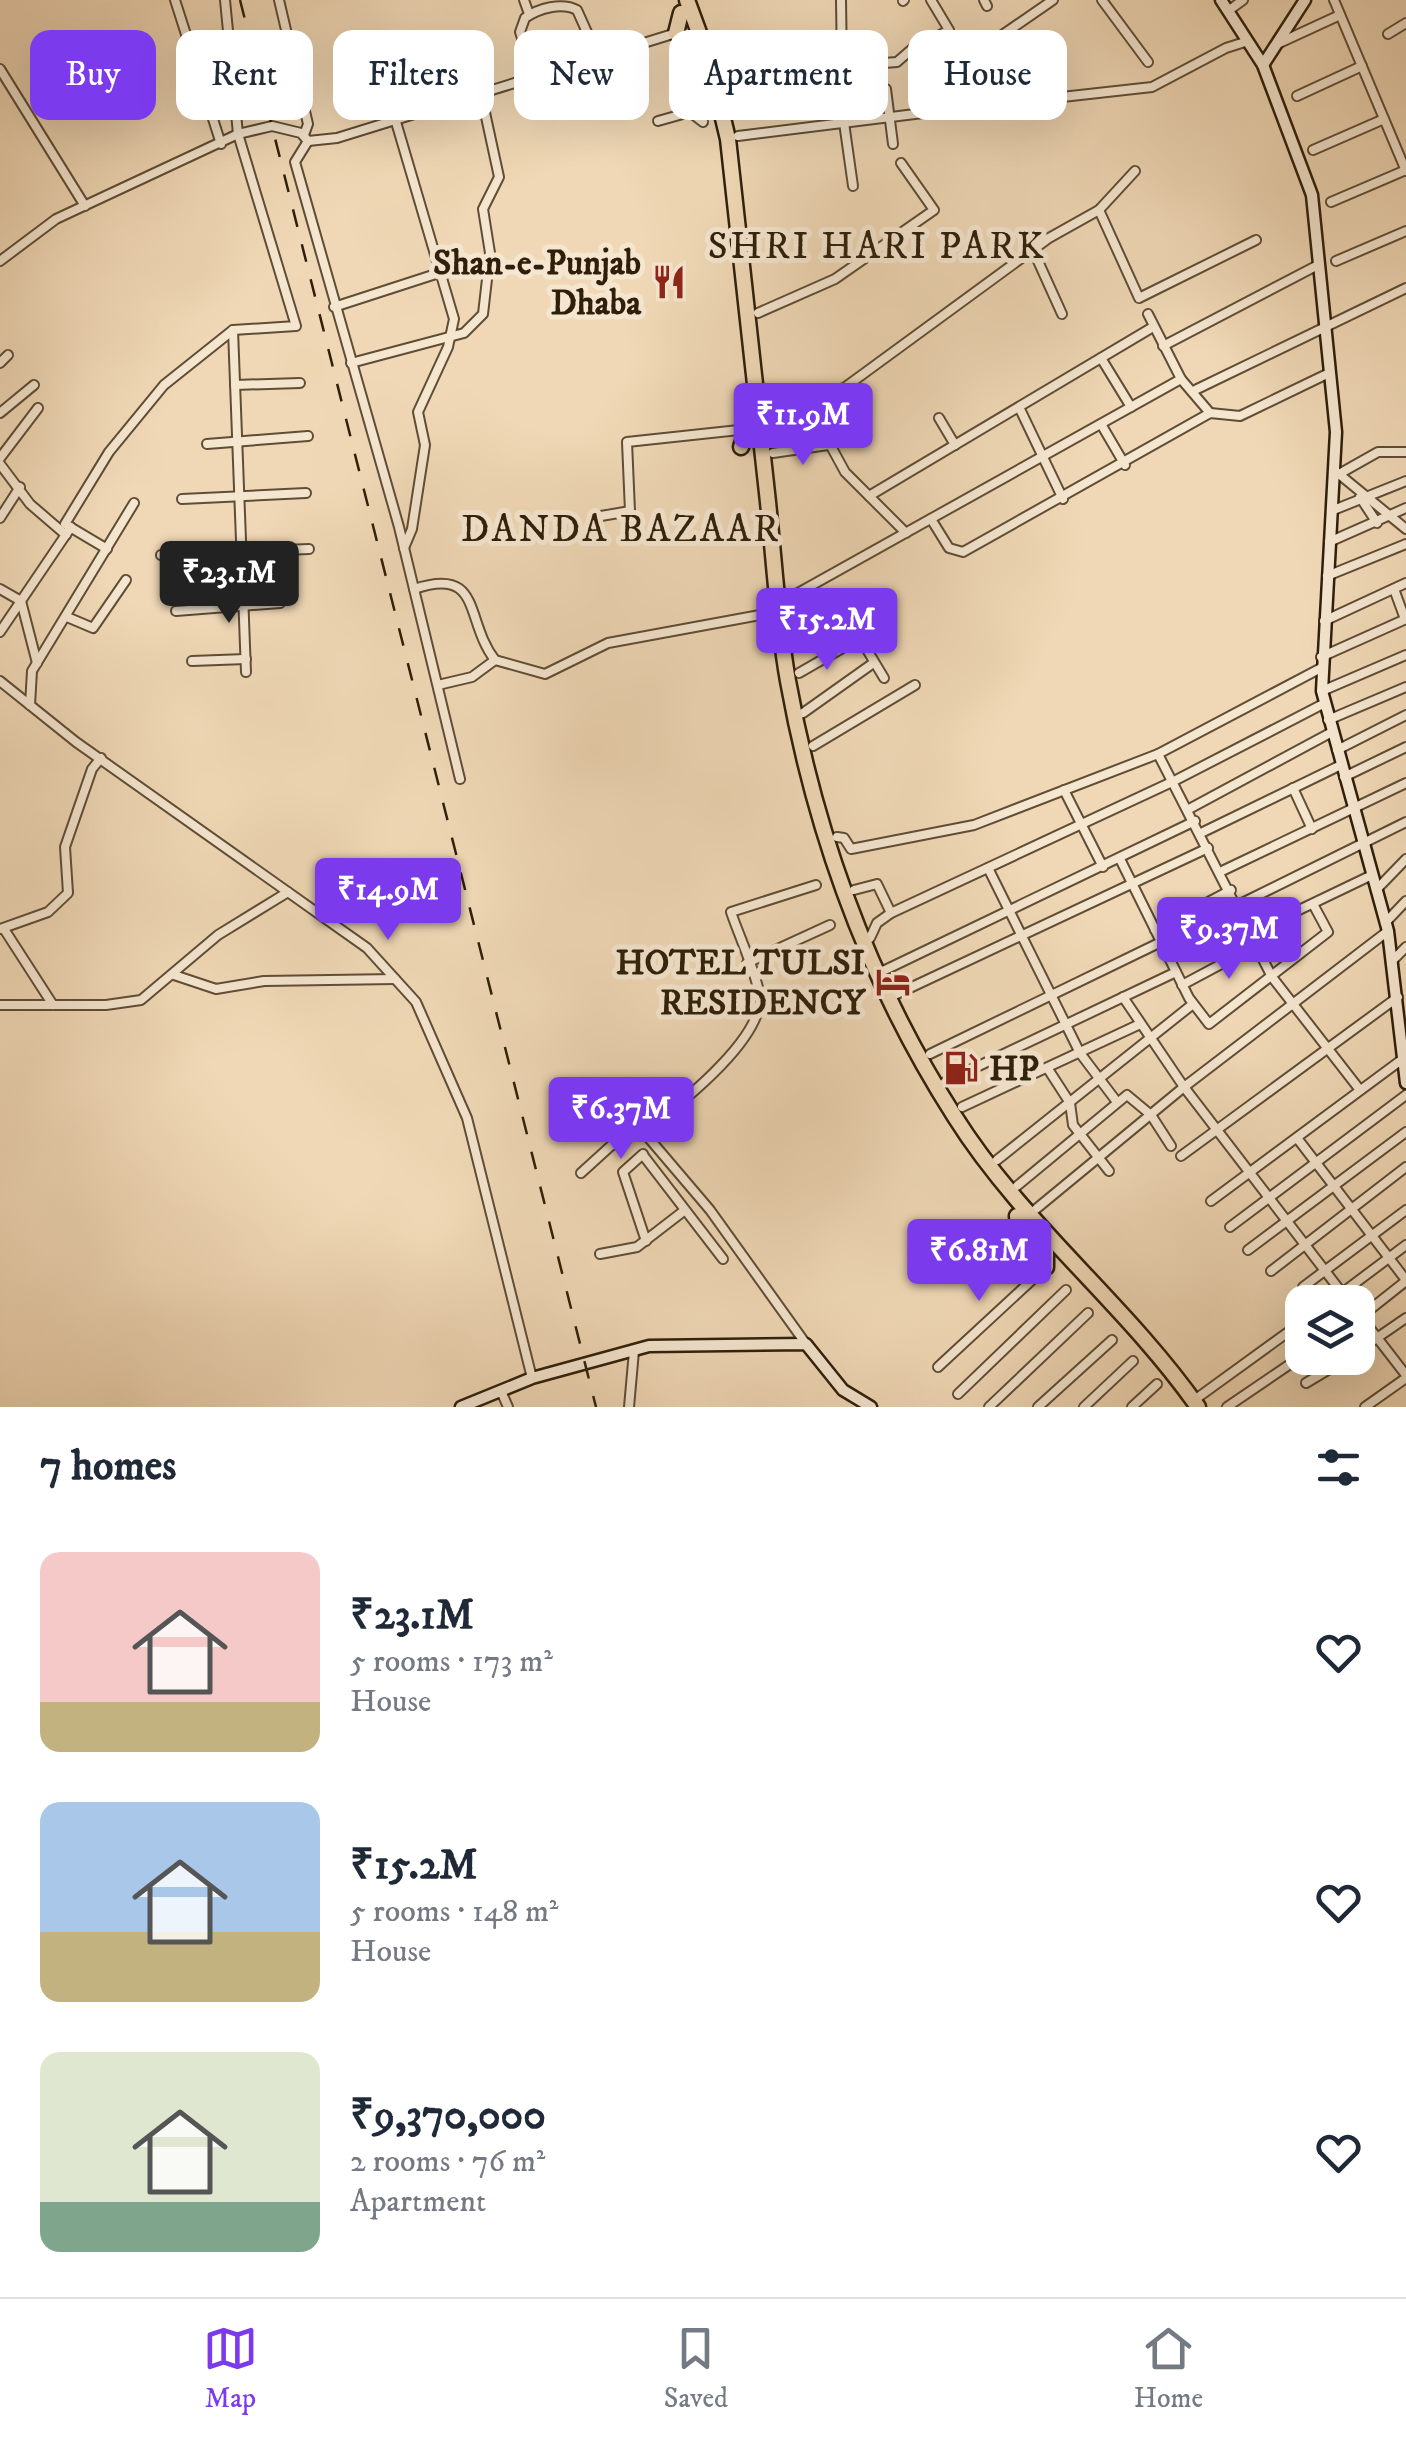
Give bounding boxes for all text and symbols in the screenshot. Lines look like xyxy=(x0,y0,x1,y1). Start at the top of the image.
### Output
chip: Buy xyxy=(30,30,156,120)
chip: Rent xyxy=(176,30,313,120)
chip: Filters xyxy=(333,30,494,120)
chip: New xyxy=(514,30,649,120)
chip: Apartment xyxy=(669,30,888,120)
chip: House xyxy=(908,30,1067,120)
district label: SHRI HARI PARK xyxy=(708,223,1046,271)
place label: Shan-e-Punjab Dhaba xyxy=(433,242,642,326)
restaurant icon: Shan-e-Punjab Dhaba xyxy=(650,263,688,301)
pin: ₹11.9M xyxy=(722,383,884,468)
text: ₹11.9M xyxy=(756,395,850,435)
district label: DANDA BAZAAR xyxy=(461,506,781,554)
pin: ₹23.1M xyxy=(148,541,310,626)
text: ₹23.1M xyxy=(182,553,276,593)
pin: ₹15.2M xyxy=(746,588,908,673)
text: ₹15.2M xyxy=(778,600,876,640)
pin: ₹14.9M xyxy=(307,858,469,943)
text: ₹14.9M xyxy=(337,870,439,910)
pin: ₹9.37M xyxy=(1148,897,1310,982)
text: ₹9.37M xyxy=(1179,909,1279,949)
place label: HOTEL TULSI RESIDENCY xyxy=(616,942,867,1026)
hotel icon: HOTEL TULSI RESIDENCY xyxy=(874,963,912,1001)
place label: HP xyxy=(989,1048,1039,1092)
fuel station icon: HP xyxy=(942,1049,980,1087)
pin: ₹6.37M xyxy=(540,1077,702,1162)
text: ₹6.37M xyxy=(571,1089,671,1129)
pin: ₹6.81M xyxy=(898,1219,1060,1304)
text: ₹6.81M xyxy=(929,1231,1029,1271)
map controls xyxy=(1285,1285,1375,1375)
button: layers xyxy=(1285,1285,1375,1375)
icon: filters xyxy=(1311,1440,1366,1495)
text: 7 homes xyxy=(40,1441,176,1493)
text: ₹23.1M xyxy=(350,1590,474,1642)
icon: home xyxy=(120,1592,240,1712)
icon: heart xyxy=(1311,1625,1366,1680)
text: 5 rooms · 173 m² xyxy=(350,1642,553,1682)
text: House xyxy=(350,1682,431,1722)
text: ₹15.2M xyxy=(350,1840,478,1892)
icon: home xyxy=(120,1842,240,1962)
icon: heart xyxy=(1311,1875,1366,1930)
text: 5 rooms · 148 m² xyxy=(350,1892,558,1932)
text: House xyxy=(350,1932,431,1972)
text: ₹9,370,000 xyxy=(350,2090,546,2142)
icon: home xyxy=(120,2092,240,2212)
icon: heart xyxy=(1311,2125,1366,2180)
text: 2 rooms · 76 m² xyxy=(350,2142,545,2182)
text: Apartment xyxy=(350,2182,486,2222)
tab: Map xyxy=(203,2321,258,2416)
tab: Saved xyxy=(664,2321,728,2416)
tab: Home xyxy=(1134,2321,1203,2416)

